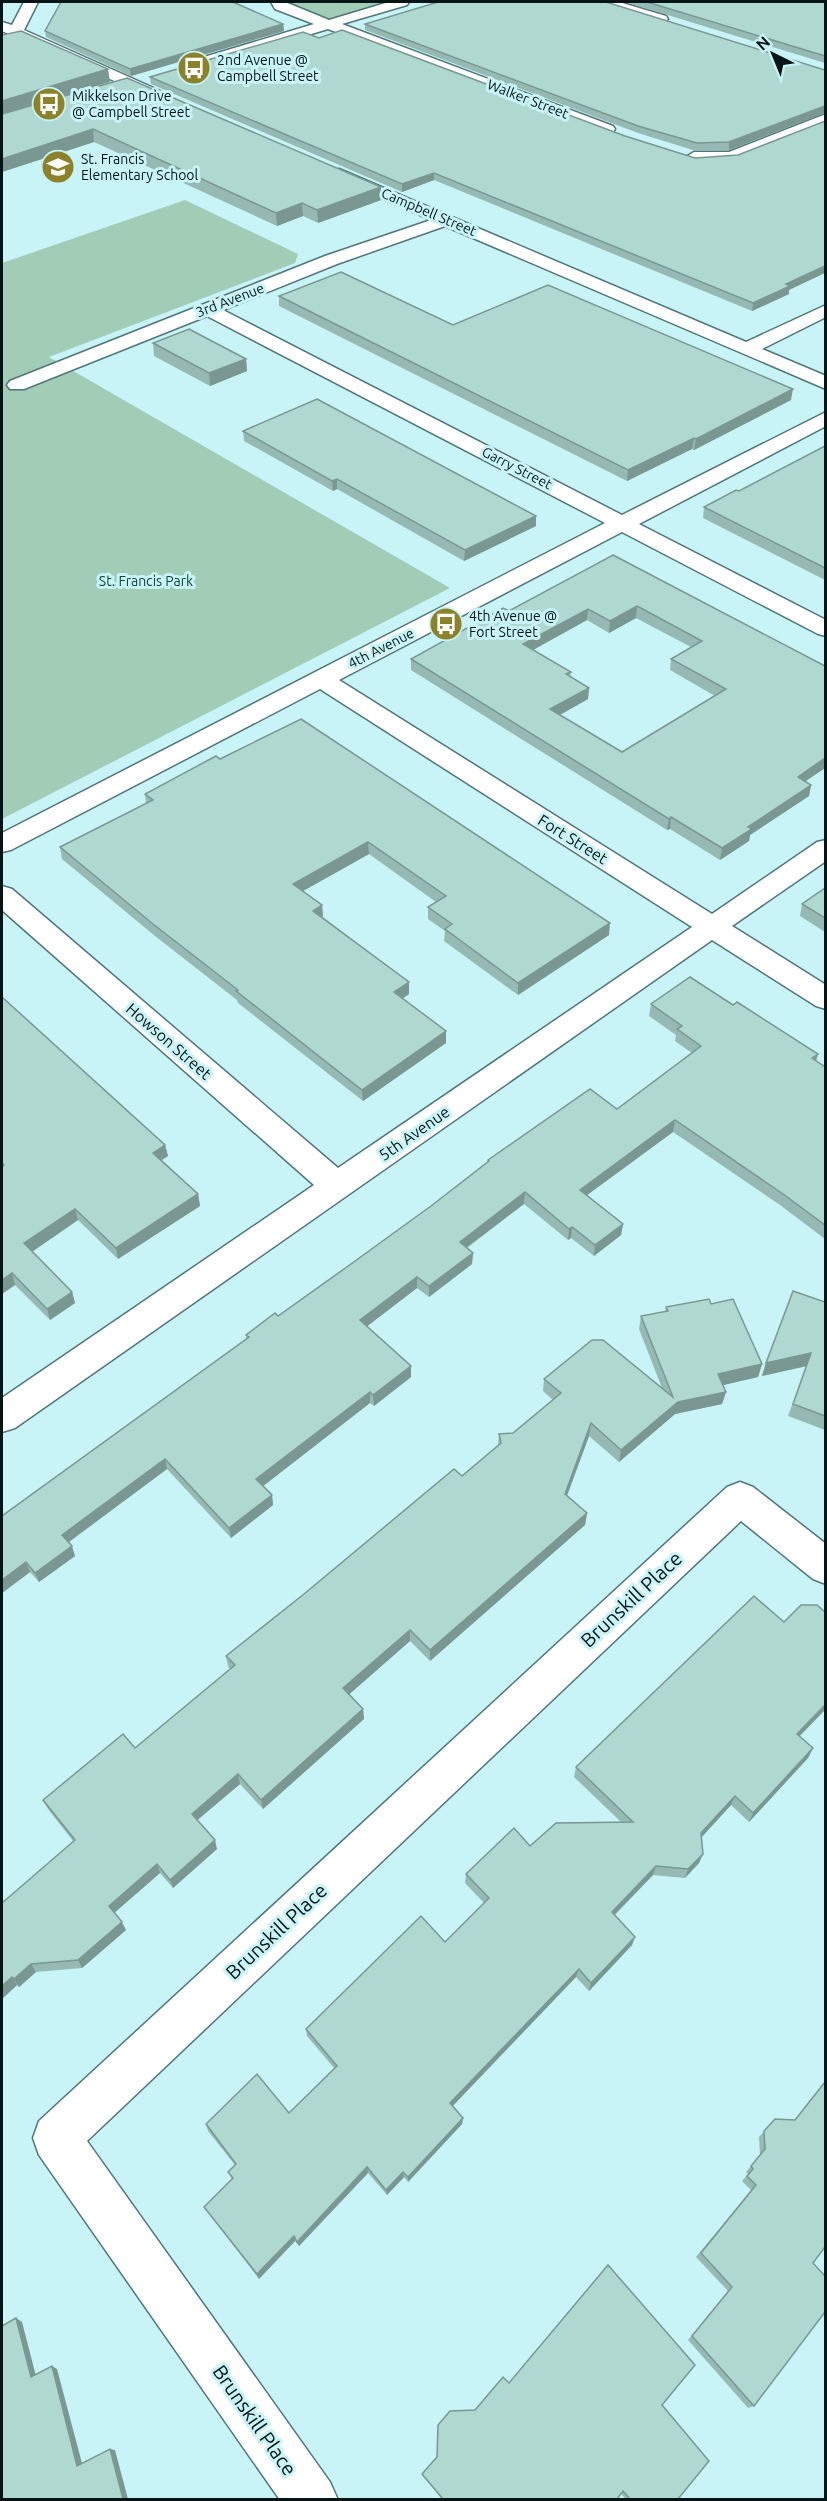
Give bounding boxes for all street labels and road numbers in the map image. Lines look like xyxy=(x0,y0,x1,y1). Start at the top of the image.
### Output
street label: Walker Street xyxy=(485,76,571,122)
street label: Campbell Street xyxy=(379,185,479,239)
street label: 3rd Avenue xyxy=(194,280,266,320)
street label: Garry Street xyxy=(479,444,555,493)
street label: 4th Avenue xyxy=(345,625,417,671)
street label: Fort Street xyxy=(535,811,612,868)
street label: Howson Street xyxy=(123,999,216,1083)
street label: 5th Avenue xyxy=(375,1102,453,1164)
street label: Brunskill Place xyxy=(576,1546,686,1652)
street label: Brunskill Place xyxy=(221,1878,331,1984)
street label: Brunskill Place xyxy=(208,2360,302,2480)

